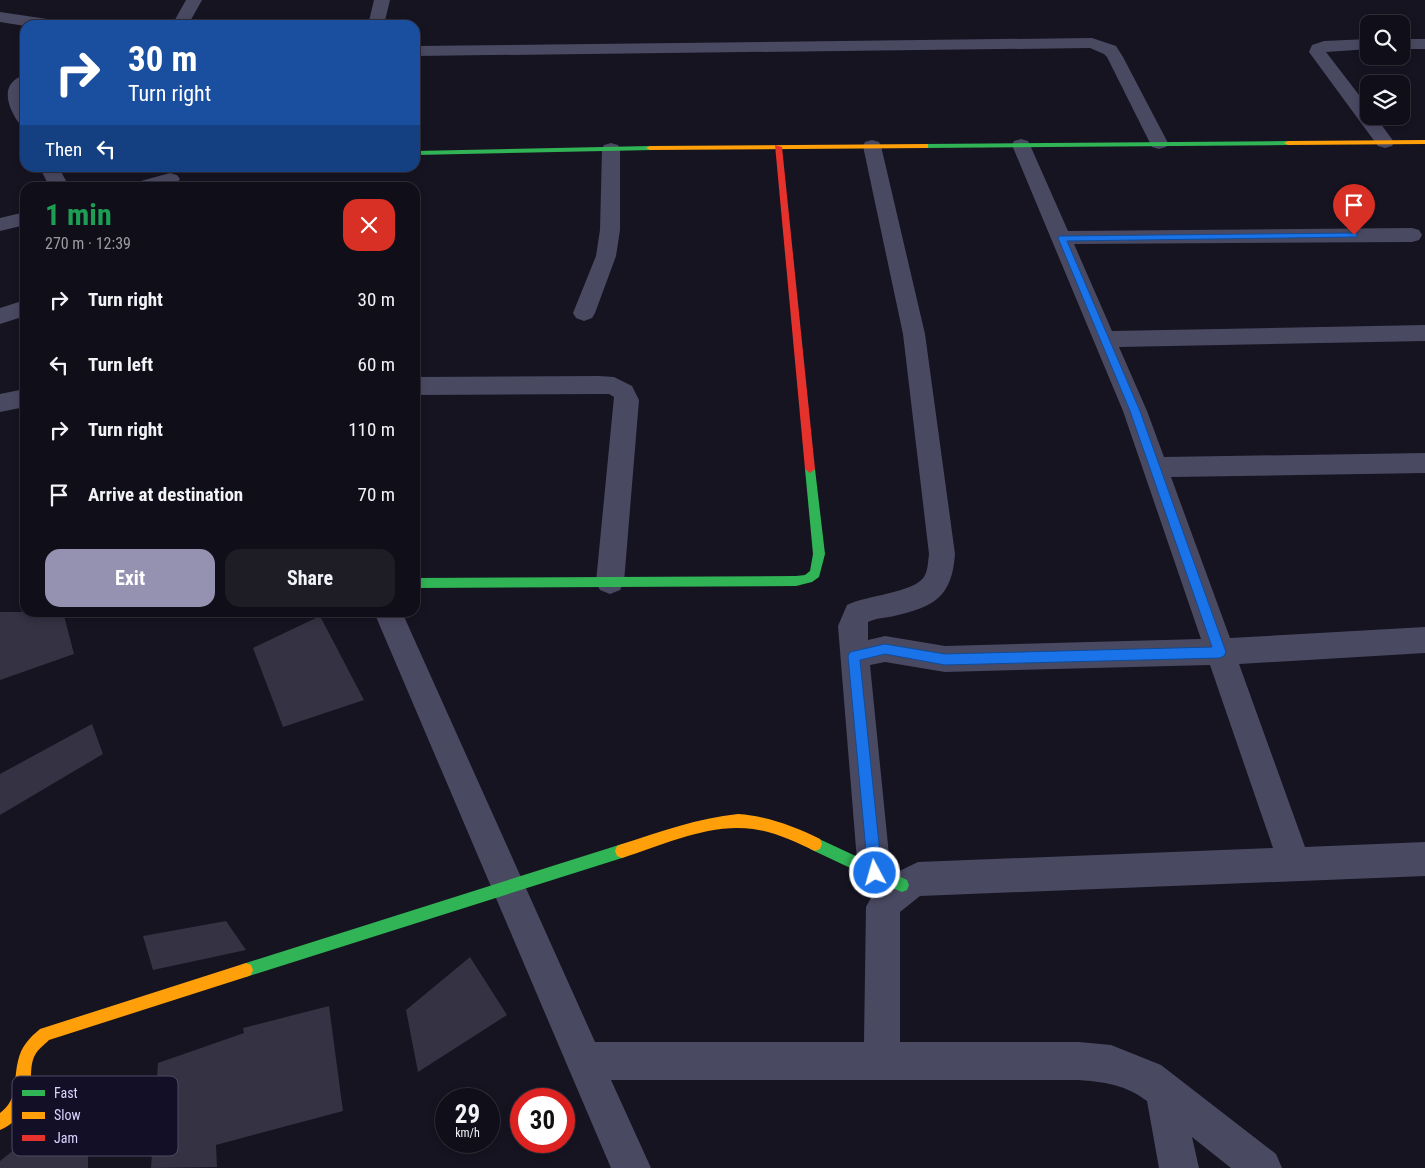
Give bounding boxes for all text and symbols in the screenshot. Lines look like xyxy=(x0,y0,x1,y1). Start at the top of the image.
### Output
map controls xyxy=(1360,15,1410,125)
button: search xyxy=(1360,15,1410,65)
text: 30 m xyxy=(128,39,197,80)
icon: right xyxy=(45,40,110,105)
button: layers xyxy=(1360,75,1410,125)
text: Turn right xyxy=(128,81,211,106)
icon: left xyxy=(92,135,120,163)
text: Then xyxy=(45,138,82,161)
pin xyxy=(1333,184,1375,235)
icon: arrive xyxy=(1340,191,1368,219)
text: 1 min xyxy=(45,197,112,232)
button: close xyxy=(343,199,395,251)
text: 270 m · 12:39 xyxy=(45,234,131,253)
icon: right xyxy=(45,286,73,314)
text: Turn right xyxy=(88,288,163,311)
text: 30 m xyxy=(358,288,395,311)
icon: left xyxy=(45,351,73,379)
text: Turn left xyxy=(88,353,153,376)
text: 60 m xyxy=(358,353,395,376)
icon: right xyxy=(45,416,73,444)
text: Turn right xyxy=(88,418,163,441)
text: 110 m xyxy=(348,418,395,441)
icon: arrive xyxy=(45,481,73,509)
text: Arrive at destination xyxy=(88,483,243,506)
text: 70 m xyxy=(358,483,395,506)
button: Exit xyxy=(45,549,215,607)
button: Share xyxy=(225,549,395,607)
position arrow xyxy=(848,846,900,898)
legend xyxy=(12,1076,178,1156)
text: Fast xyxy=(54,1085,78,1101)
speed limit sign: 30 xyxy=(510,1088,575,1153)
text: 29 xyxy=(455,1100,480,1129)
text: Slow xyxy=(54,1107,81,1123)
text: km/h xyxy=(455,1126,480,1140)
text: Jam xyxy=(54,1130,78,1146)

